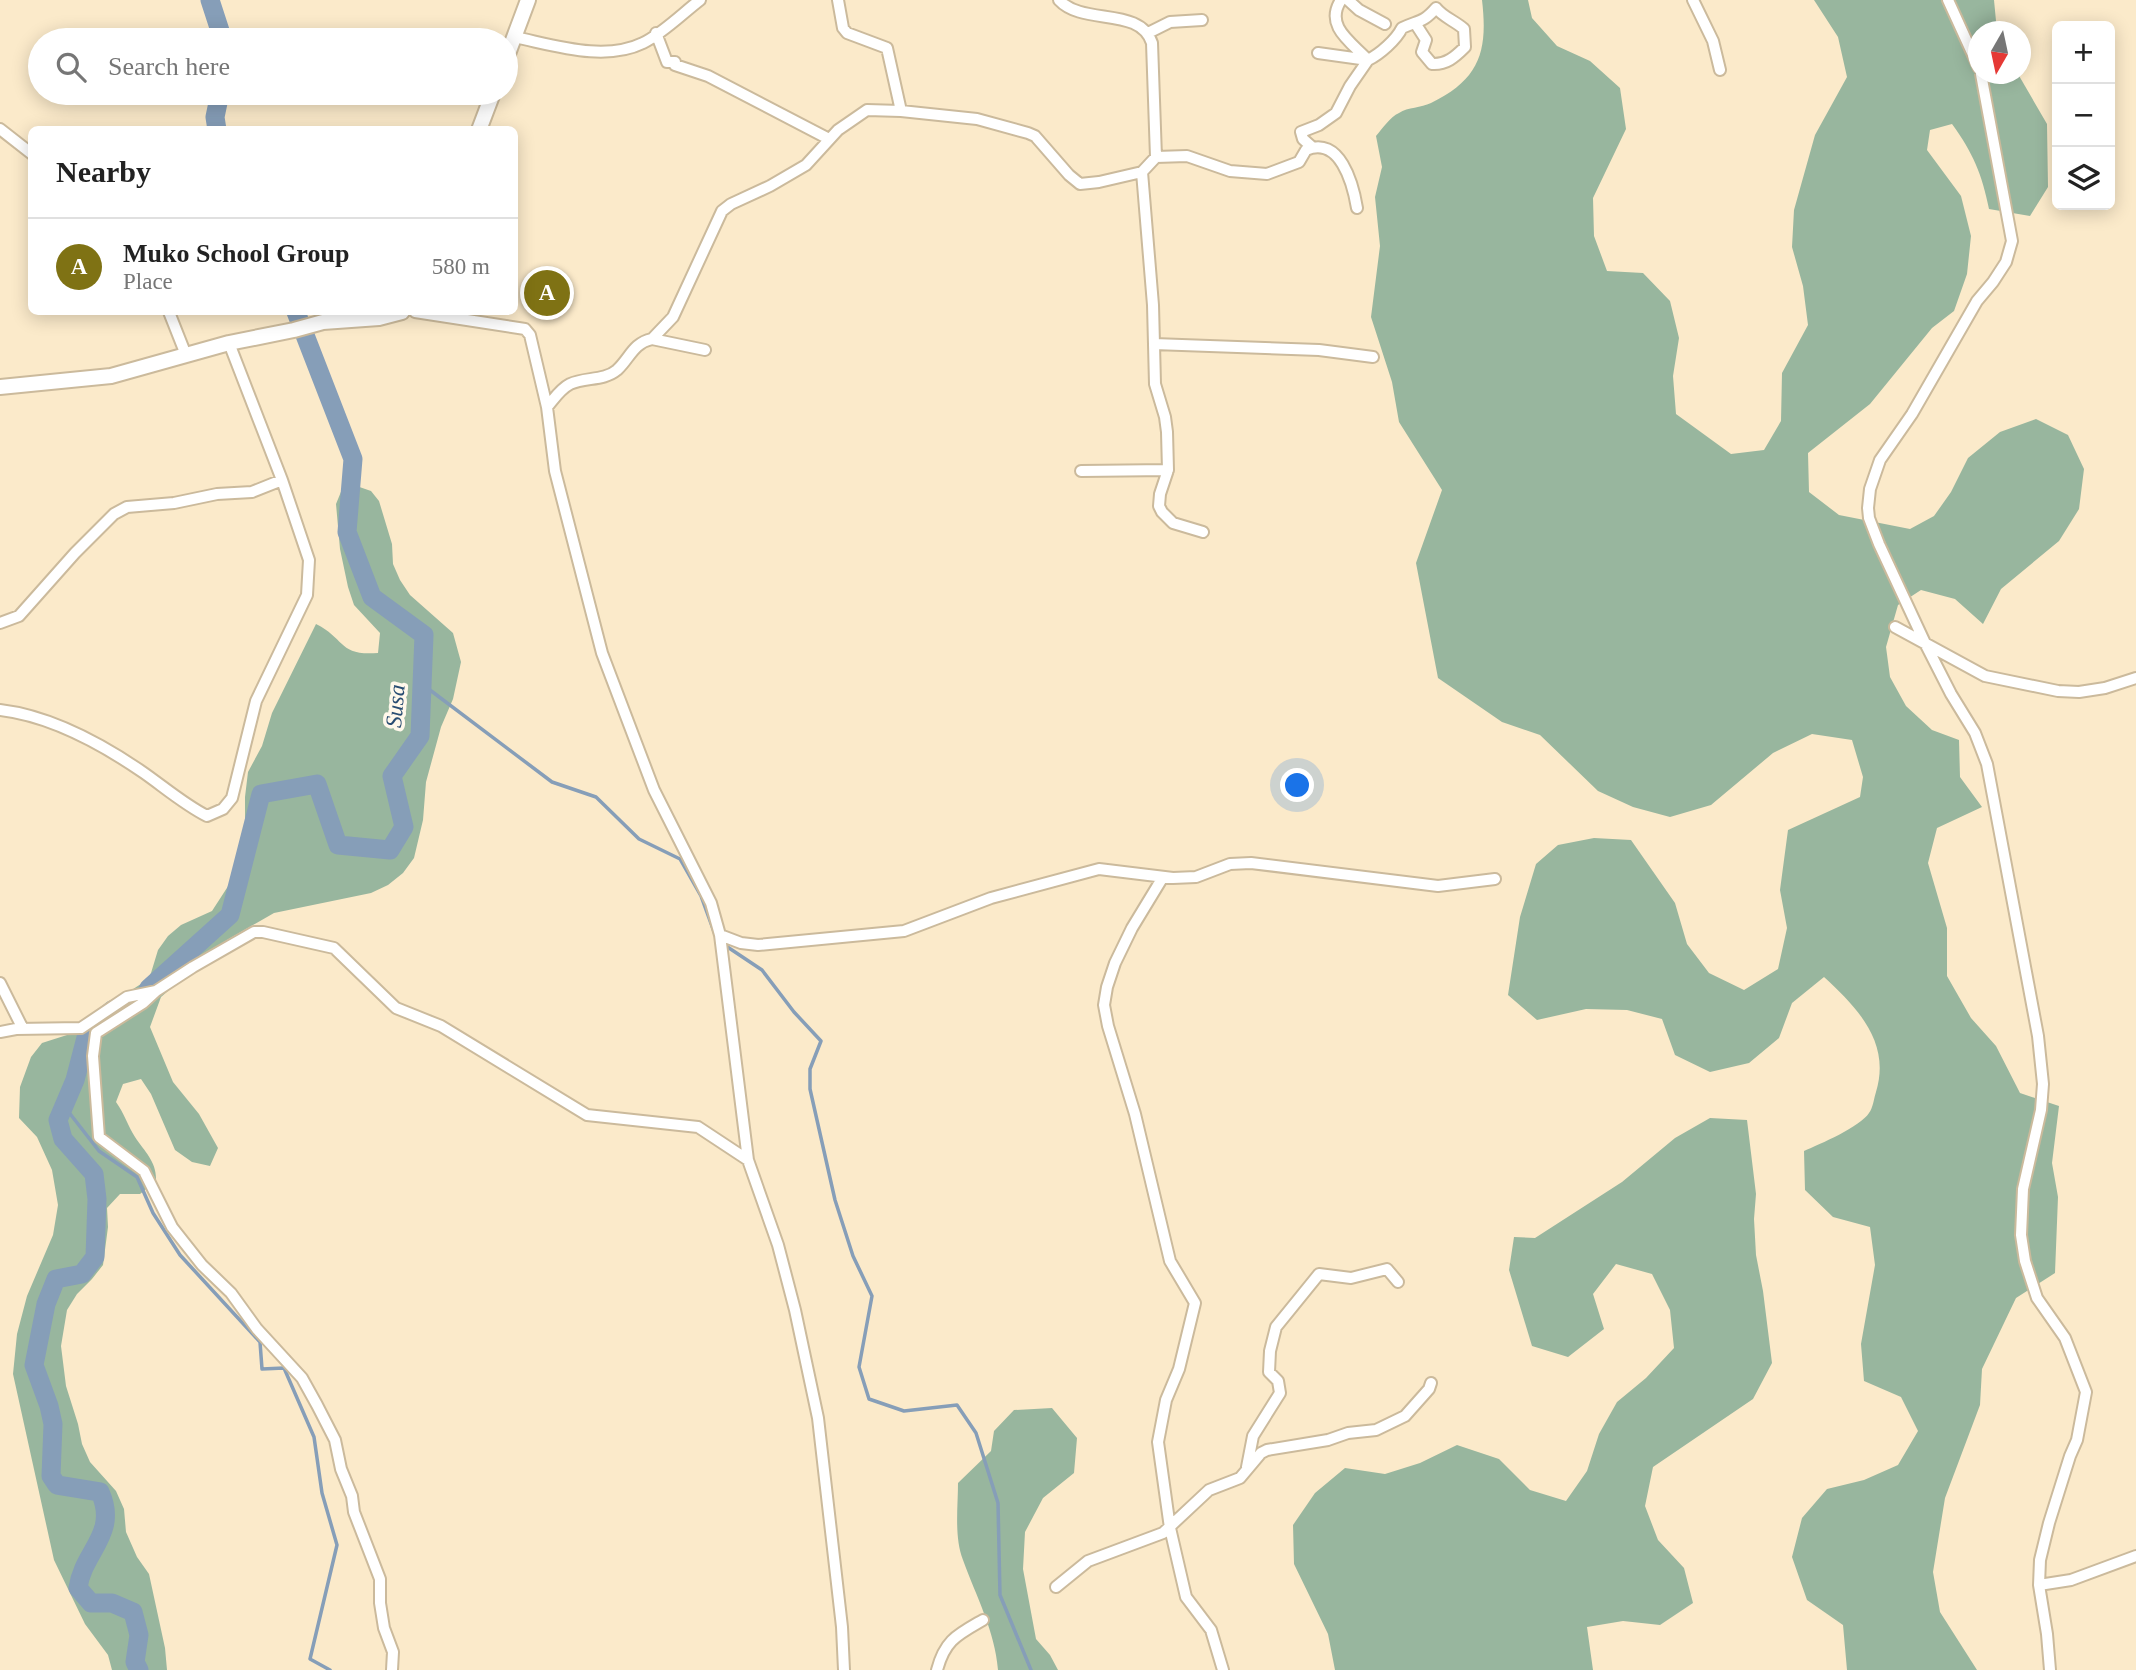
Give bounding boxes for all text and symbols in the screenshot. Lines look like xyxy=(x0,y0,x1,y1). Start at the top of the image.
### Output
north arrow xyxy=(1968,21,2031,84)
map controls xyxy=(2052,21,2115,210)
button: + xyxy=(2052,21,2115,84)
search box xyxy=(28,28,518,105)
icon: search xyxy=(52,48,90,86)
text: Search here xyxy=(108,52,230,81)
button: − xyxy=(2052,84,2115,147)
button: layers xyxy=(2052,147,2115,210)
text: Nearby xyxy=(56,155,151,188)
text: Muko School Group xyxy=(123,239,349,268)
text: A xyxy=(71,254,87,279)
text: 580 m xyxy=(432,254,490,279)
pin: A xyxy=(524,267,570,319)
text: Place xyxy=(123,269,173,294)
water label: Susa xyxy=(381,683,410,729)
your location xyxy=(1280,768,1314,802)

